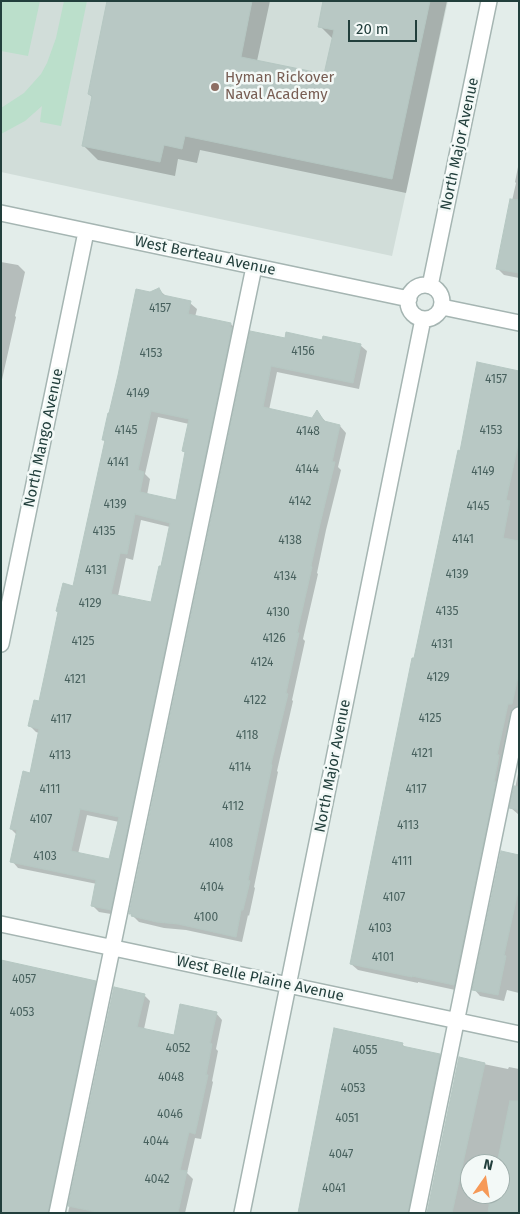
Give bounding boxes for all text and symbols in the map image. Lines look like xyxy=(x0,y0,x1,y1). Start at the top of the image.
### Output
scale bar xyxy=(350,10,419,42)
text: 20 m xyxy=(356,20,389,38)
place label: Hyman Rickover Naval Academy xyxy=(225,69,334,104)
street label: North Major Avenue xyxy=(437,76,483,212)
marker: Hyman Rickover Naval Academy xyxy=(209,81,221,93)
street label: West Berteau Avenue xyxy=(133,232,277,280)
house number: 4157 xyxy=(149,302,171,316)
house number: 4156 xyxy=(291,345,315,359)
house number: 4153 xyxy=(140,347,162,361)
street label: North Mango Avenue xyxy=(20,367,68,509)
house number: 4157 xyxy=(485,373,507,387)
house number: 4149 xyxy=(126,387,150,401)
house number: 4145 xyxy=(114,424,138,438)
house number: 4153 xyxy=(480,424,502,438)
house number: 4148 xyxy=(296,425,320,439)
house number: 4141 xyxy=(107,456,129,470)
house number: 4144 xyxy=(295,463,319,477)
house number: 4149 xyxy=(471,465,495,479)
house number: 4142 xyxy=(289,495,311,509)
house number: 4139 xyxy=(103,498,127,512)
house number: 4145 xyxy=(466,500,490,514)
house number: 4135 xyxy=(93,525,115,539)
house number: 4141 xyxy=(452,533,474,547)
house number: 4138 xyxy=(278,534,302,548)
house number: 4131 xyxy=(85,564,107,578)
house number: 4139 xyxy=(445,568,469,582)
house number: 4134 xyxy=(273,570,297,584)
house number: 4129 xyxy=(78,597,102,611)
house number: 4135 xyxy=(436,605,458,619)
house number: 4130 xyxy=(266,606,290,620)
house number: 4126 xyxy=(262,632,286,646)
house number: 4125 xyxy=(72,635,94,649)
house number: 4131 xyxy=(431,638,453,652)
house number: 4124 xyxy=(251,656,273,670)
house number: 4129 xyxy=(426,671,450,685)
house number: 4121 xyxy=(64,673,86,687)
house number: 4122 xyxy=(244,694,266,708)
street label: North Major Avenue xyxy=(311,698,355,834)
house number: 4125 xyxy=(419,712,441,726)
house number: 4117 xyxy=(50,713,72,727)
house number: 4118 xyxy=(236,729,258,743)
house number: 4121 xyxy=(411,747,433,761)
house number: 4113 xyxy=(49,749,71,763)
house number: 4114 xyxy=(229,761,251,775)
house number: 4111 xyxy=(40,783,60,797)
house number: 4117 xyxy=(405,783,427,797)
house number: 4112 xyxy=(222,800,244,814)
house number: 4107 xyxy=(30,813,52,827)
house number: 4113 xyxy=(397,819,419,833)
house number: 4108 xyxy=(209,837,233,851)
house number: 4103 xyxy=(33,850,57,864)
house number: 4111 xyxy=(392,855,412,869)
house number: 4104 xyxy=(200,881,224,895)
house number: 4107 xyxy=(383,891,405,905)
house number: 4100 xyxy=(194,911,218,925)
house number: 4103 xyxy=(368,922,392,936)
house number: 4101 xyxy=(372,951,394,965)
street label: West Belle Plaine Avenue xyxy=(175,952,345,1006)
house number: 4057 xyxy=(12,973,36,987)
house number: 4053 xyxy=(10,1006,34,1020)
house number: 4052 xyxy=(166,1042,190,1056)
house number: 4055 xyxy=(352,1044,378,1058)
house number: 4048 xyxy=(158,1071,184,1085)
house number: 4053 xyxy=(341,1082,365,1096)
house number: 4046 xyxy=(157,1108,183,1122)
house number: 4051 xyxy=(335,1112,359,1126)
house number: 4044 xyxy=(143,1135,169,1149)
house number: 4047 xyxy=(329,1148,353,1162)
north arrow xyxy=(460,1154,510,1204)
text: N xyxy=(482,1156,495,1174)
house number: 4042 xyxy=(144,1173,170,1187)
house number: 4041 xyxy=(322,1182,346,1196)

